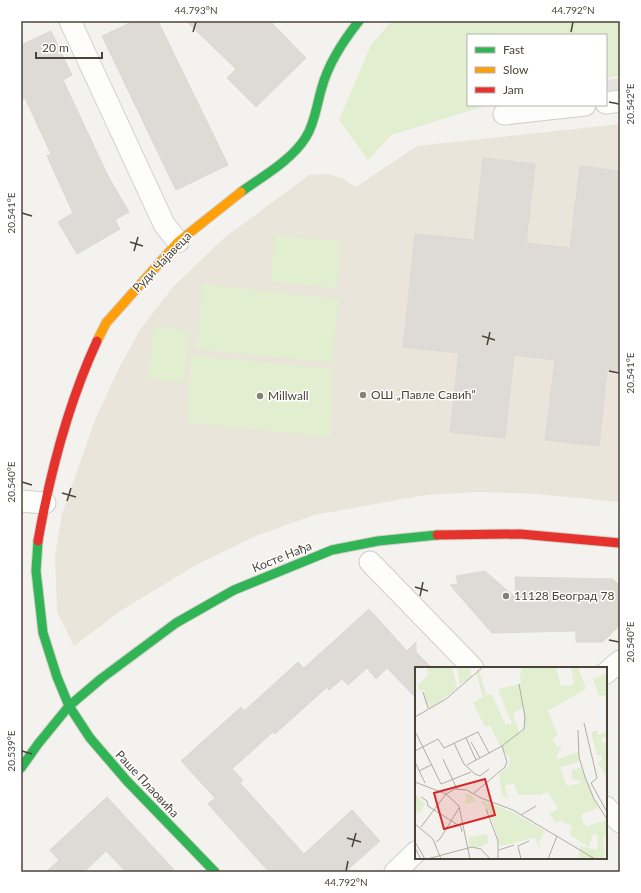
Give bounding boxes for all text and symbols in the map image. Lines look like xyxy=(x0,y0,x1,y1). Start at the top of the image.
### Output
text: 44.793°N xyxy=(174,4,218,16)
text: 44.792°N xyxy=(551,4,595,16)
scale bar xyxy=(36,34,102,60)
legend xyxy=(467,34,607,106)
text: 20 m xyxy=(42,40,69,55)
text: Fast xyxy=(503,42,525,57)
text: Slow xyxy=(503,62,529,77)
text: Jam xyxy=(503,82,524,97)
text: 20.542°E xyxy=(624,83,636,125)
text: 20.541°E xyxy=(5,192,17,234)
street label: Руди Чајавеца xyxy=(129,228,194,295)
text: 20.541°E xyxy=(624,352,636,394)
place label: ОШ „Павле Савић” xyxy=(371,387,476,402)
place label: Millwall xyxy=(268,388,309,403)
marker: ОШ „Павле Савић” xyxy=(358,390,368,400)
marker: Millwall xyxy=(255,391,265,401)
text: 20.540°E xyxy=(5,461,17,503)
street label: Косте Нађа xyxy=(250,538,314,575)
place label: 11128 Београд 78 xyxy=(514,588,615,603)
marker: 11128 Београд 78 xyxy=(501,591,511,601)
text: 20.540°E xyxy=(624,621,636,663)
inset map xyxy=(415,667,607,859)
text: 20.539°E xyxy=(5,730,17,772)
street label: Раше Плаовића xyxy=(112,747,182,820)
text: 44.792°N xyxy=(324,876,368,888)

